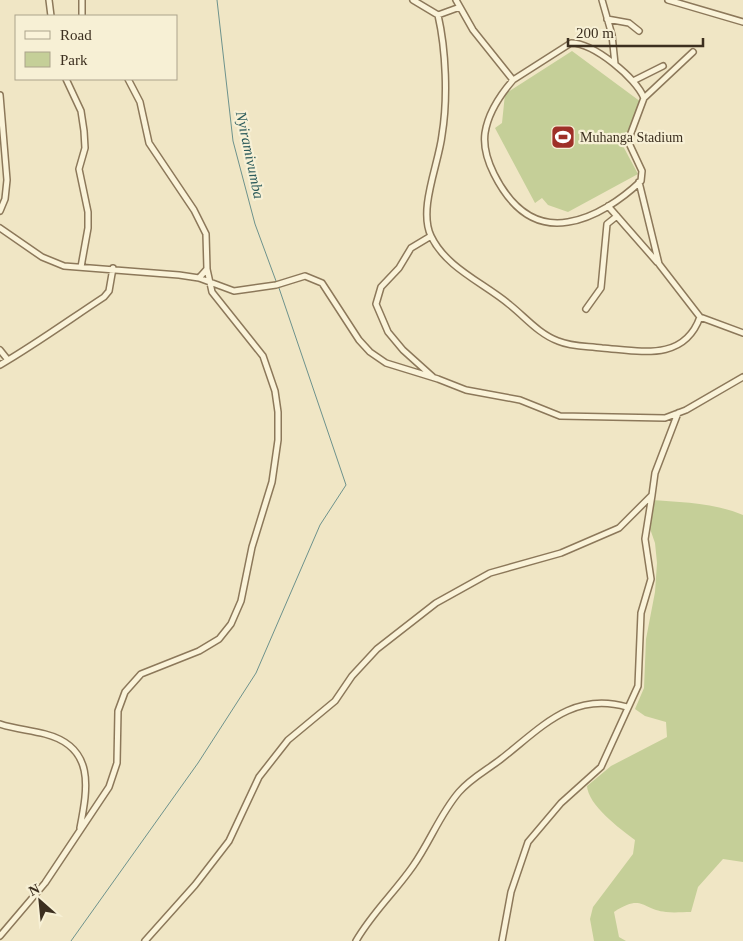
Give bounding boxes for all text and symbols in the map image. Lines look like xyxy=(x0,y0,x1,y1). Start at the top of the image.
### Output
legend xyxy=(15,15,178,80)
scale bar xyxy=(568,15,703,47)
text: 200 m xyxy=(576,25,614,41)
text: Road xyxy=(60,27,92,43)
text: Park xyxy=(60,52,88,68)
water label: Nyiramivumba xyxy=(233,109,267,200)
sports icon: Muhanga Stadium xyxy=(550,124,576,150)
place label: Muhanga Stadium xyxy=(580,130,683,145)
north arrow xyxy=(15,876,65,926)
text: N xyxy=(26,881,42,899)

